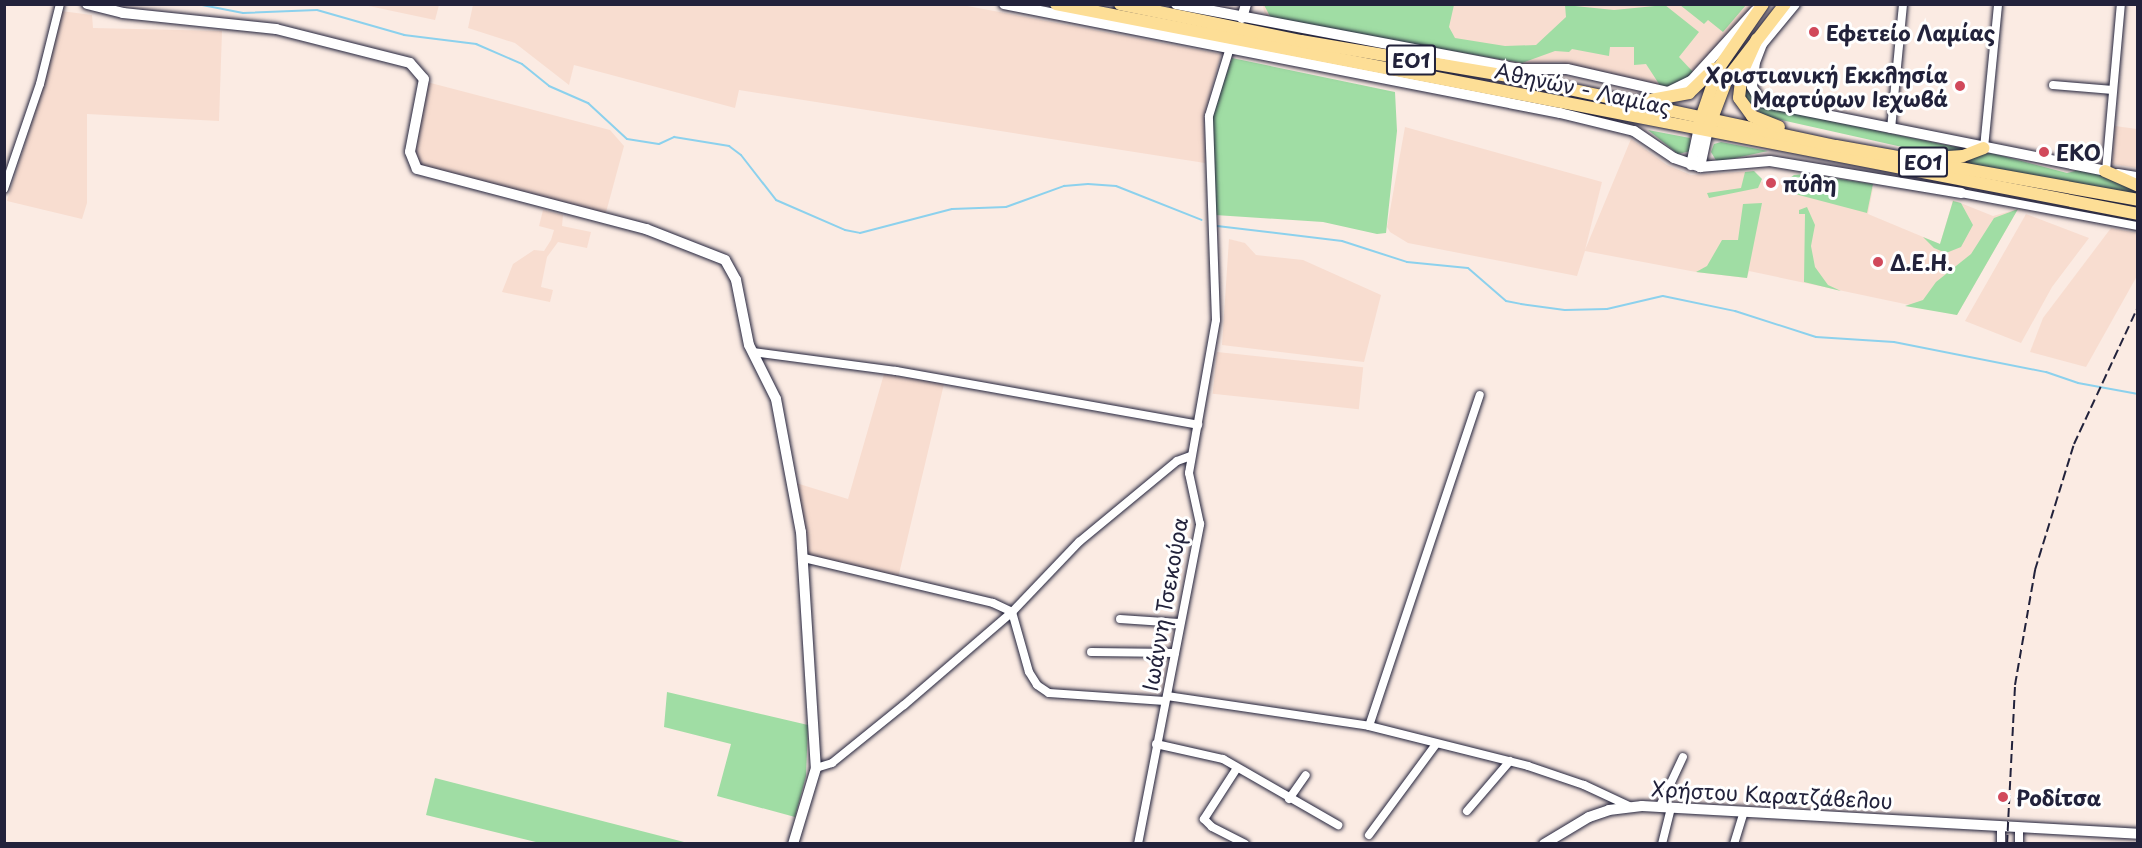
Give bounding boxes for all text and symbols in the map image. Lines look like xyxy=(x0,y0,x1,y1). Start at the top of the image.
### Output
place label: Εφετείο Λαμίας xyxy=(1826,19,1996,45)
marker: Εφετείο Λαμίας xyxy=(1807,25,1821,39)
road number: ΕΟ1 xyxy=(1386,43,1436,77)
street label: Αθηνών - Λαμίας xyxy=(1492,57,1674,119)
place label: Χριστιανική Εκκλησία Μαρτύρων Ιεχωβά xyxy=(1705,61,1948,111)
marker: Χριστιανική Εκκλησία Μαρτύρων Ιεχωβά xyxy=(1953,79,1967,93)
place label: EKO xyxy=(2056,139,2101,165)
road number: ΕΟ1 xyxy=(1898,145,1948,179)
marker: EKO xyxy=(2037,145,2051,159)
place label: πύλη xyxy=(1783,170,1837,196)
marker: πύλη xyxy=(1764,176,1778,190)
place label: Δ.Ε.Η. xyxy=(1890,249,1953,275)
marker: Δ.Ε.Η. xyxy=(1871,255,1885,269)
street label: Ιωάννη Τσεκούρα xyxy=(1136,514,1192,694)
street label: Χρήστου Καρατζάβελου xyxy=(1650,775,1894,813)
place label: Ροδίτσα xyxy=(2016,784,2101,810)
marker: Ροδίτσα xyxy=(1994,788,2012,806)

